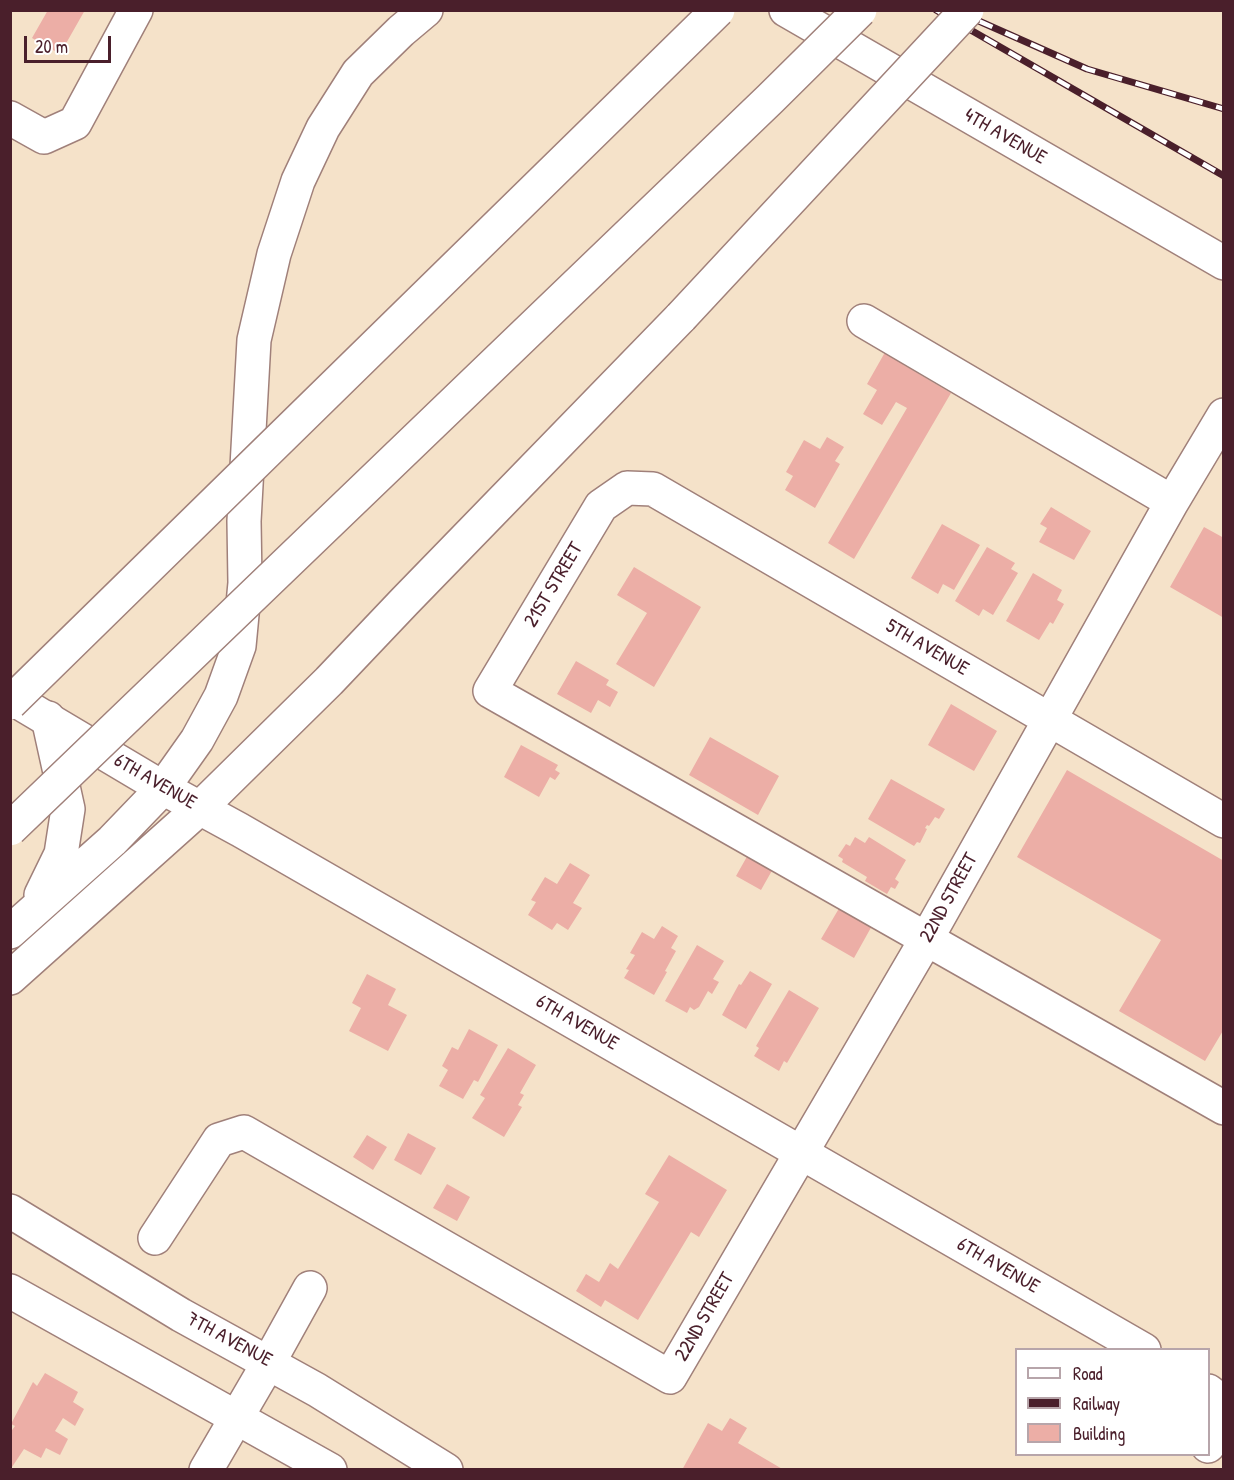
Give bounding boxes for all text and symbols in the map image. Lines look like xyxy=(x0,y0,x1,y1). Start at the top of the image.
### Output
scale bar xyxy=(27,24,114,62)
text: 20 m xyxy=(35,34,68,59)
street label: 4TH AVENUE xyxy=(960,104,1050,170)
street label: 21ST STREET xyxy=(519,538,589,632)
street label: 5TH AVENUE xyxy=(881,615,973,681)
street label: 6TH AVENUE xyxy=(109,749,201,815)
street label: 22ND STREET xyxy=(915,849,983,947)
street label: 6TH AVENUE xyxy=(531,990,623,1056)
street label: 6TH AVENUE xyxy=(952,1233,1044,1299)
street label: 22ND STREET xyxy=(670,1269,740,1365)
street label: 7TH AVENUE xyxy=(182,1307,276,1373)
legend xyxy=(1015,1348,1210,1456)
text: Road xyxy=(1073,1361,1103,1386)
text: Railway xyxy=(1073,1391,1120,1416)
text: Building xyxy=(1073,1421,1125,1446)

